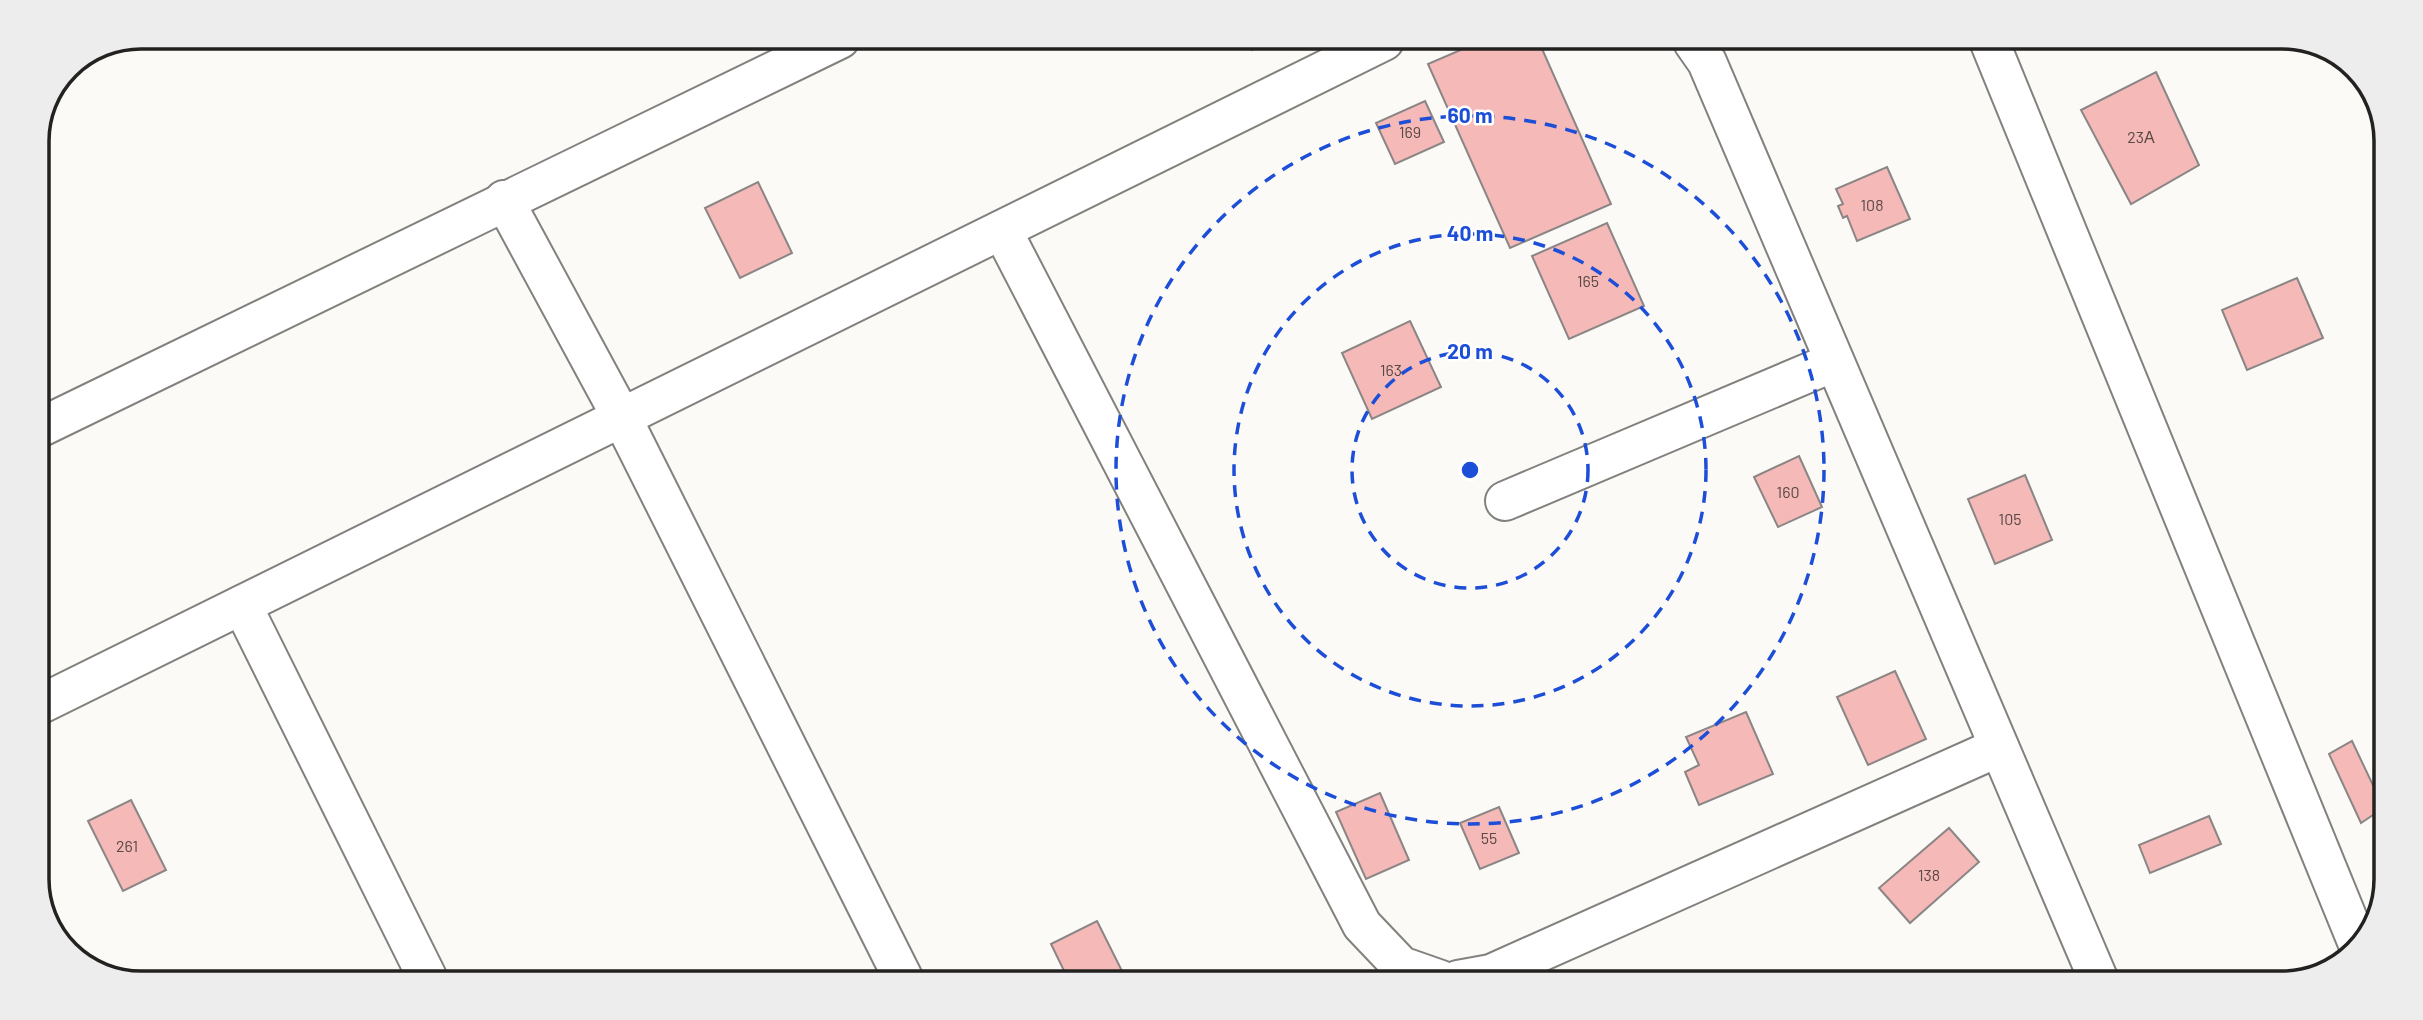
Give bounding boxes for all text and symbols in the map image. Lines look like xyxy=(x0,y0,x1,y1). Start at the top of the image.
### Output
text: 60 m xyxy=(1448,102,1492,127)
house number: 169 xyxy=(1399,122,1421,141)
house number: 23А xyxy=(2127,127,2155,146)
house number: 108 xyxy=(1861,195,1883,214)
text: 40 m xyxy=(1447,220,1493,245)
house number: 165 xyxy=(1577,271,1599,290)
text: 20 m xyxy=(1447,338,1493,363)
house number: 163 xyxy=(1380,360,1402,379)
centre of rings xyxy=(1458,458,1482,482)
house number: 160 xyxy=(1777,482,1799,501)
house number: 105 xyxy=(1999,509,2021,528)
house number: 55 xyxy=(1481,828,1497,847)
house number: 261 xyxy=(116,836,138,855)
house number: 138 xyxy=(1918,865,1940,884)

